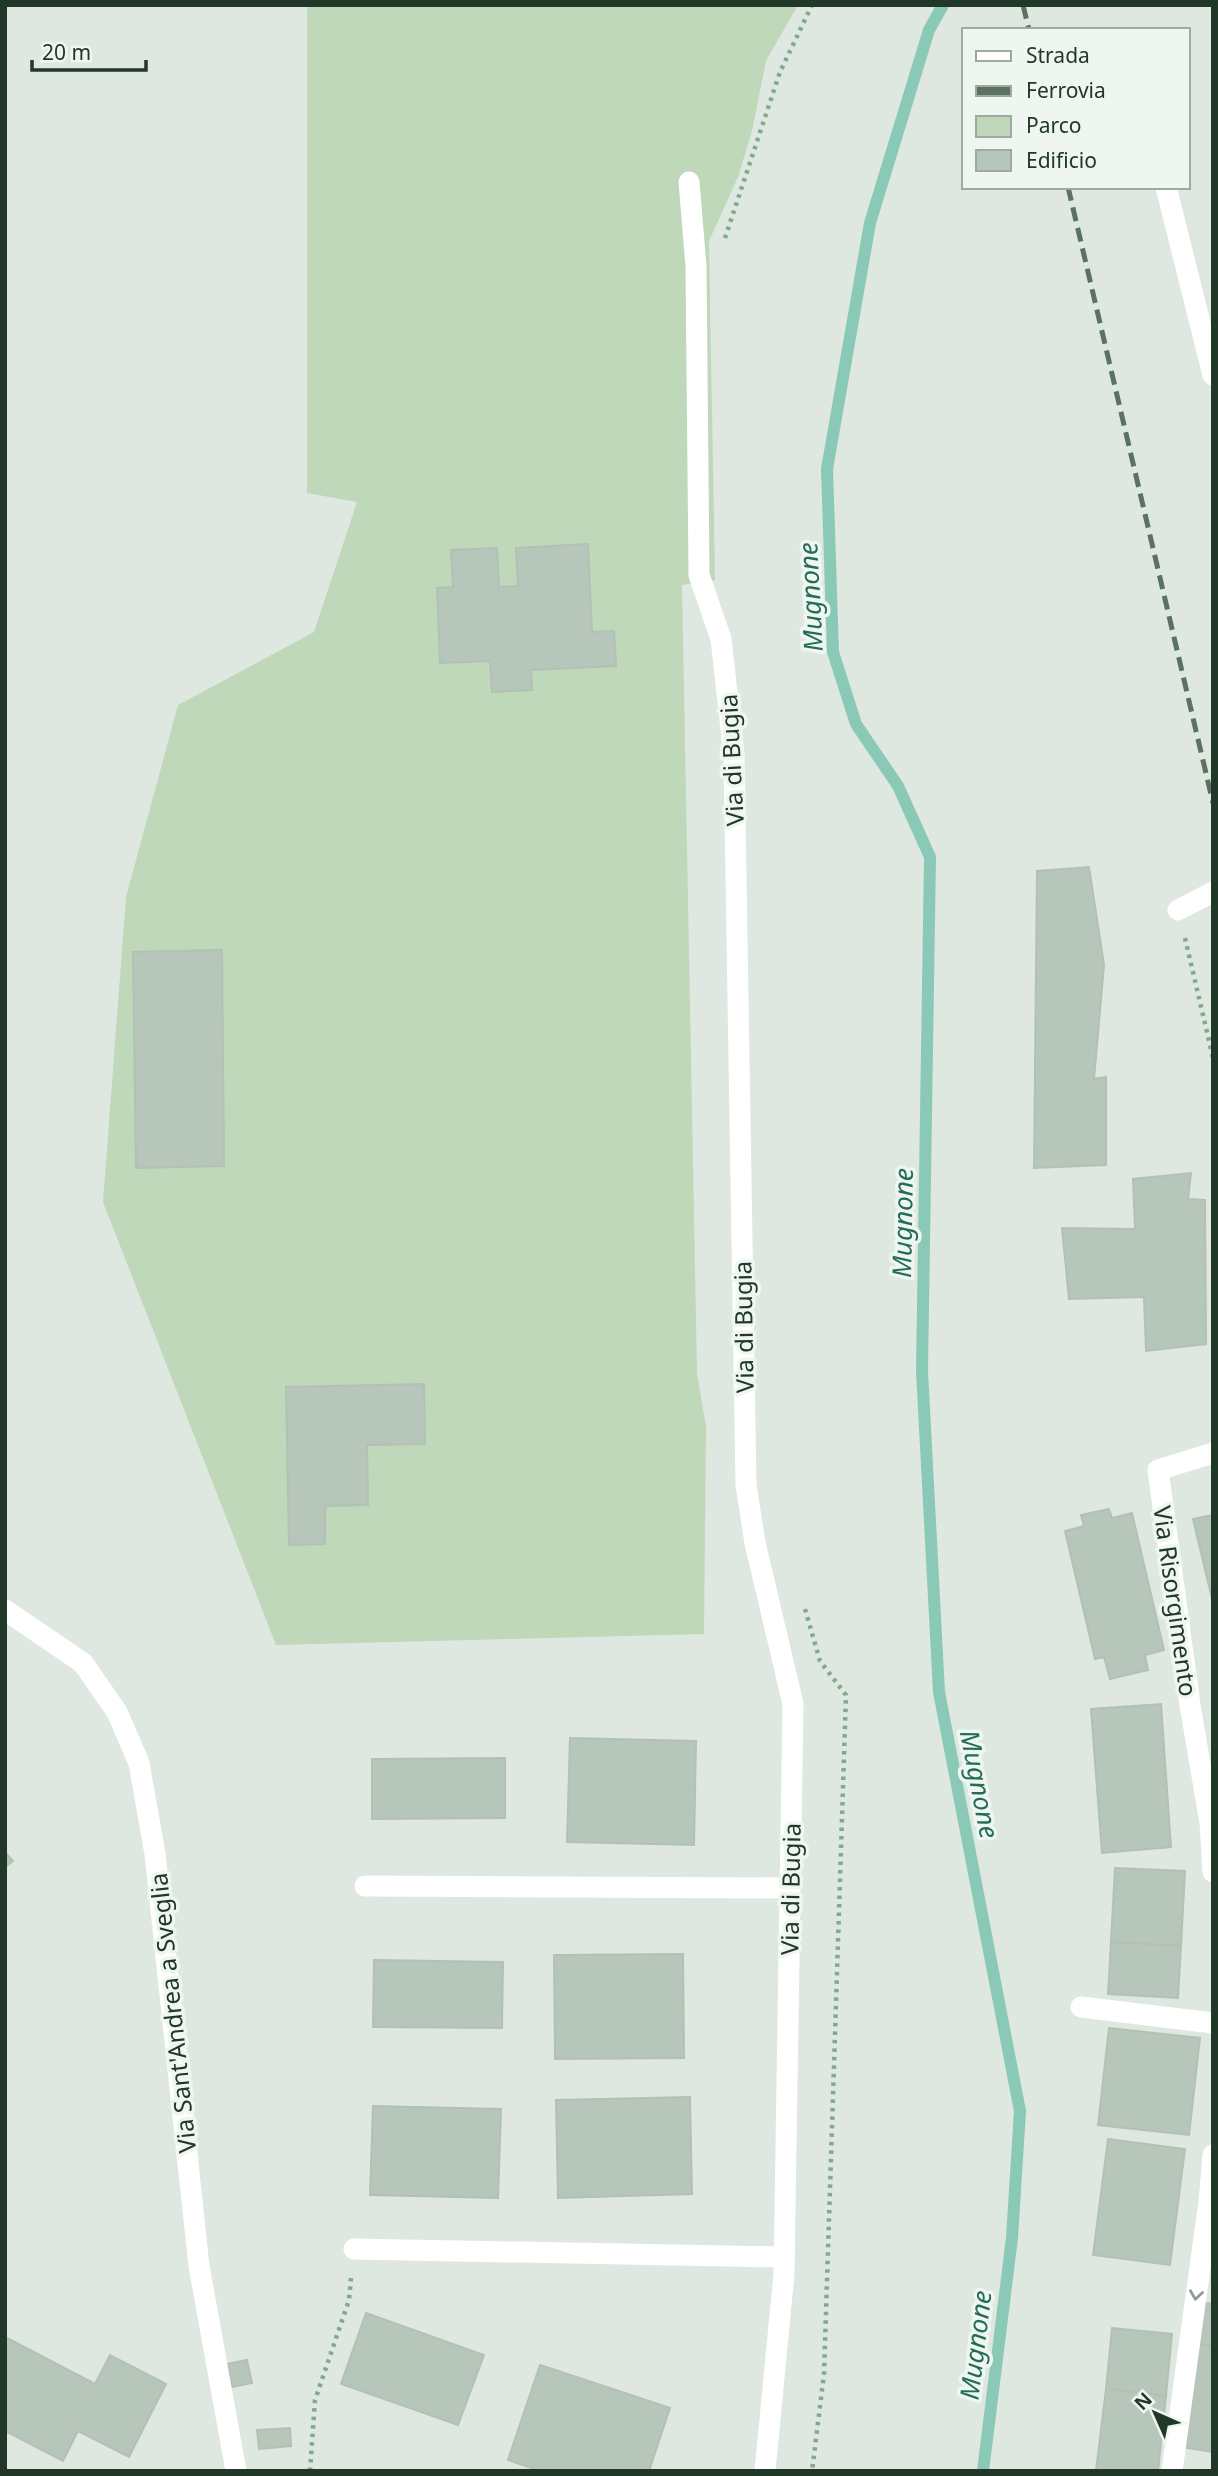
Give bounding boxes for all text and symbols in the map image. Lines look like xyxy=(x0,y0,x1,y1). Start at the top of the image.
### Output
scale bar xyxy=(32,28,145,72)
legend xyxy=(962,28,1190,189)
text: 20 m xyxy=(42,38,91,66)
text: Strada xyxy=(1026,41,1090,69)
text: Ferrovia xyxy=(1026,76,1106,104)
text: Parco xyxy=(1026,111,1082,139)
text: Edificio xyxy=(1026,146,1097,174)
water label: Mugnone xyxy=(789,541,831,653)
street label: Via di Bugia xyxy=(711,693,751,827)
water label: Mugnone xyxy=(883,1168,921,1278)
street label: Via di Bugia xyxy=(725,1261,761,1393)
street label: Via Risorgimento xyxy=(1146,1504,1206,1698)
water label: Mugnone xyxy=(952,1727,1008,1841)
street label: Via di Bugia xyxy=(772,1823,808,1955)
street label: Via Sant'Andrea a Sveglia xyxy=(141,1871,203,2155)
water label: Mugnone xyxy=(950,2288,1000,2402)
one-way arrow xyxy=(1189,2290,1204,2301)
north arrow xyxy=(1120,2378,1190,2448)
text: N xyxy=(1128,2386,1158,2416)

